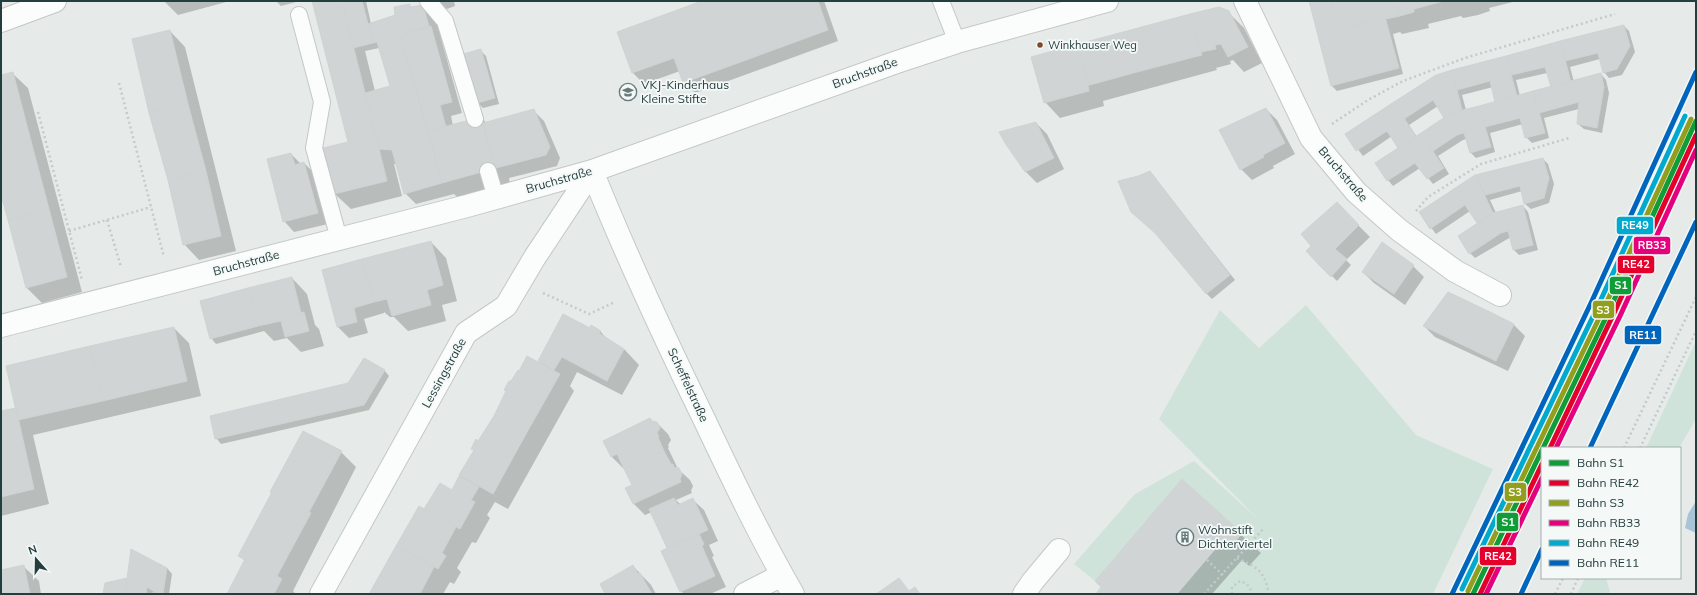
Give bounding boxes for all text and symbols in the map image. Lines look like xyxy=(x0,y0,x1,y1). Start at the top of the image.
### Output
place label: Winkhauser Weg xyxy=(1048,38,1137,52)
marker: Winkhauser Weg xyxy=(1035,40,1045,50)
street label: Bruchstraße xyxy=(830,54,899,91)
place label: VKJ-Kinderhaus Kleine Stifte xyxy=(641,77,729,106)
school or university icon: VKJ-Kinderhaus Kleine Stifte xyxy=(618,82,638,102)
street label: Bruchstraße xyxy=(1315,143,1371,204)
street label: Bruchstraße xyxy=(524,163,594,196)
line badge: RE49 xyxy=(1616,216,1654,235)
text: RE49 xyxy=(1621,218,1649,232)
line badge: RB33 xyxy=(1633,236,1671,255)
text: RB33 xyxy=(1638,238,1667,252)
street label: Bruchstraße xyxy=(211,246,281,279)
line badge: RE42 xyxy=(1617,255,1655,274)
text: RE42 xyxy=(1622,257,1650,271)
line badge: S1 xyxy=(1609,276,1632,295)
text: S1 xyxy=(1614,278,1628,292)
line badge: S3 xyxy=(1592,300,1615,319)
text: S3 xyxy=(1596,303,1610,317)
line badge: RE11 xyxy=(1624,325,1662,345)
text: RE11 xyxy=(1629,328,1657,342)
street label: Lessingstraße xyxy=(418,335,469,410)
street label: Scheffelstraße xyxy=(665,345,712,424)
legend xyxy=(1541,447,1681,579)
text: Bahn S1 xyxy=(1577,455,1624,470)
text: Bahn RE42 xyxy=(1577,475,1639,490)
line badge: S3 xyxy=(1504,482,1527,502)
text: S3 xyxy=(1508,485,1522,499)
text: Bahn S3 xyxy=(1577,495,1624,510)
line badge: S1 xyxy=(1496,512,1519,532)
text: S1 xyxy=(1501,515,1515,529)
text: Bahn RB33 xyxy=(1577,515,1640,530)
place label: Wohnstift Dichterviertel xyxy=(1198,522,1272,551)
building icon: Wohnstift Dichterviertel xyxy=(1175,527,1195,547)
text: Bahn RE49 xyxy=(1577,535,1639,550)
north arrow xyxy=(16,539,56,579)
text: N xyxy=(26,542,39,558)
line badge: RE42 xyxy=(1479,546,1517,566)
text: RE42 xyxy=(1484,549,1512,563)
text: Bahn RE11 xyxy=(1577,555,1639,570)

